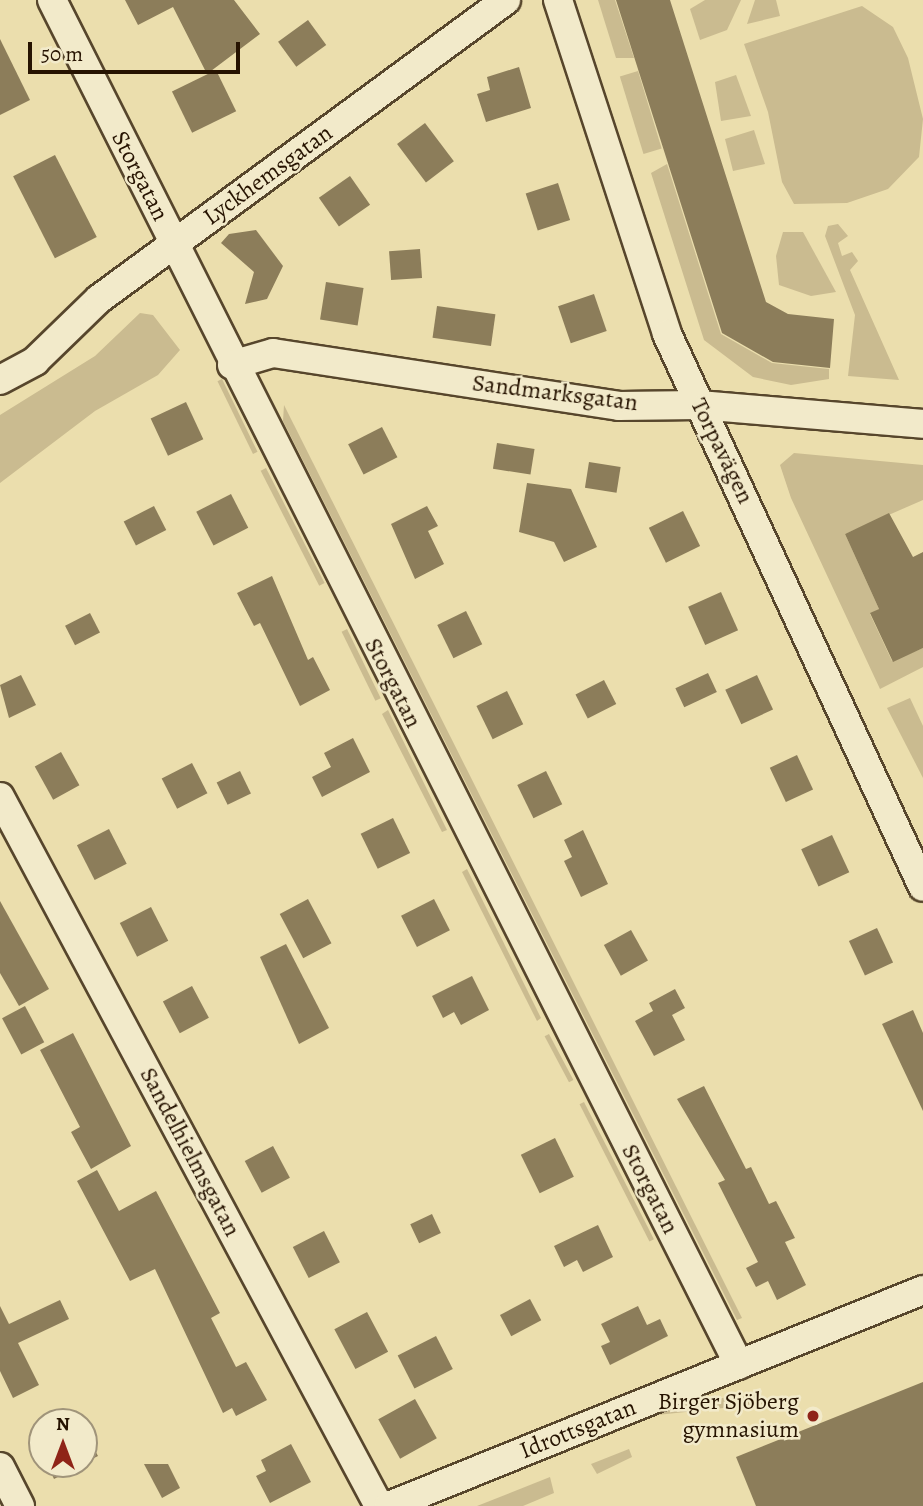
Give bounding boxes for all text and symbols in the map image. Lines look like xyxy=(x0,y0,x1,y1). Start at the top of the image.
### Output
scale bar xyxy=(32,28,243,72)
text: 50 m xyxy=(41,40,83,68)
street label: Lyckhemsgatan xyxy=(198,118,338,232)
street label: Storgatan xyxy=(105,126,175,226)
street label: Sandmarksgatan xyxy=(471,369,639,417)
street label: Torpavägen xyxy=(684,394,760,508)
street label: Storgatan xyxy=(358,633,428,733)
street label: Sandelhielmsgatan xyxy=(133,1063,247,1241)
street label: Storgatan xyxy=(615,1139,685,1239)
place label: Birger Sjöberg gymnasium xyxy=(658,1388,799,1444)
street label: Idrottsgatan xyxy=(516,1393,640,1465)
north arrow xyxy=(28,1408,98,1478)
marker: Birger Sjöberg gymnasium xyxy=(805,1408,821,1424)
text: N xyxy=(56,1411,70,1437)

